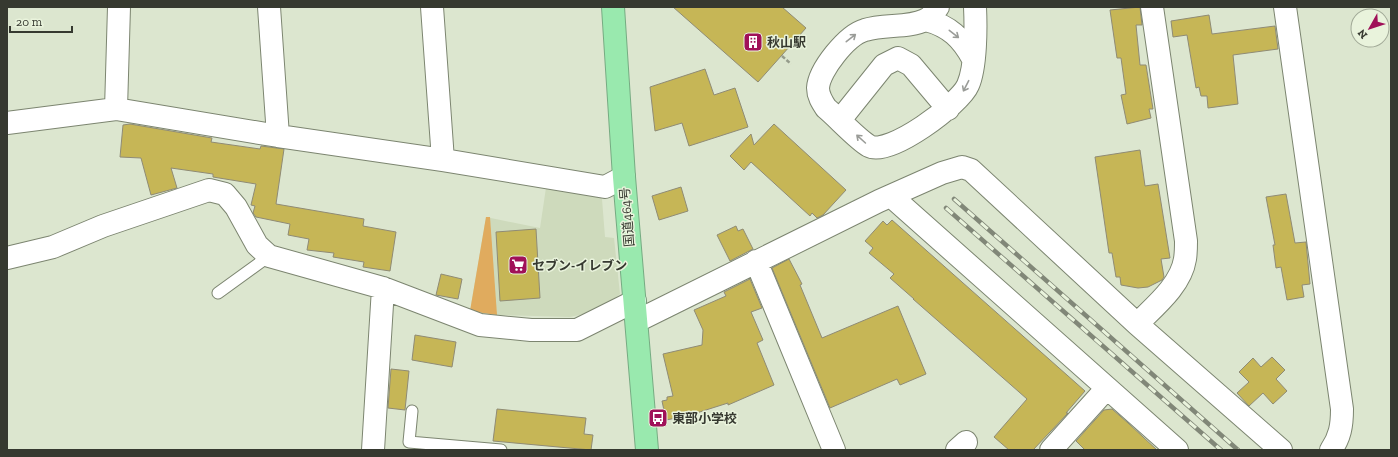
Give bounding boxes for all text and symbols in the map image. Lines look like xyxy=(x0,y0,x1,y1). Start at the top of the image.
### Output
scale bar xyxy=(10,8,72,34)
north arrow xyxy=(1350,8,1390,48)
text: 20 m xyxy=(16,15,43,29)
text: N xyxy=(1355,26,1370,41)
one-way arrow xyxy=(949,30,960,38)
building icon: 秋山駅 xyxy=(742,31,764,53)
one-way arrow xyxy=(846,34,857,42)
place label: 秋山駅 xyxy=(767,35,806,50)
one-way arrow xyxy=(962,80,969,92)
one-way arrow xyxy=(856,134,866,144)
street label: 国道464号 xyxy=(617,186,637,248)
supermarket icon: セブン-イレブン xyxy=(507,254,529,276)
place label: セブン-イレブン xyxy=(532,258,627,273)
bus stop icon: 東部小学校 xyxy=(647,407,669,429)
place label: 東部小学校 xyxy=(672,411,737,426)

